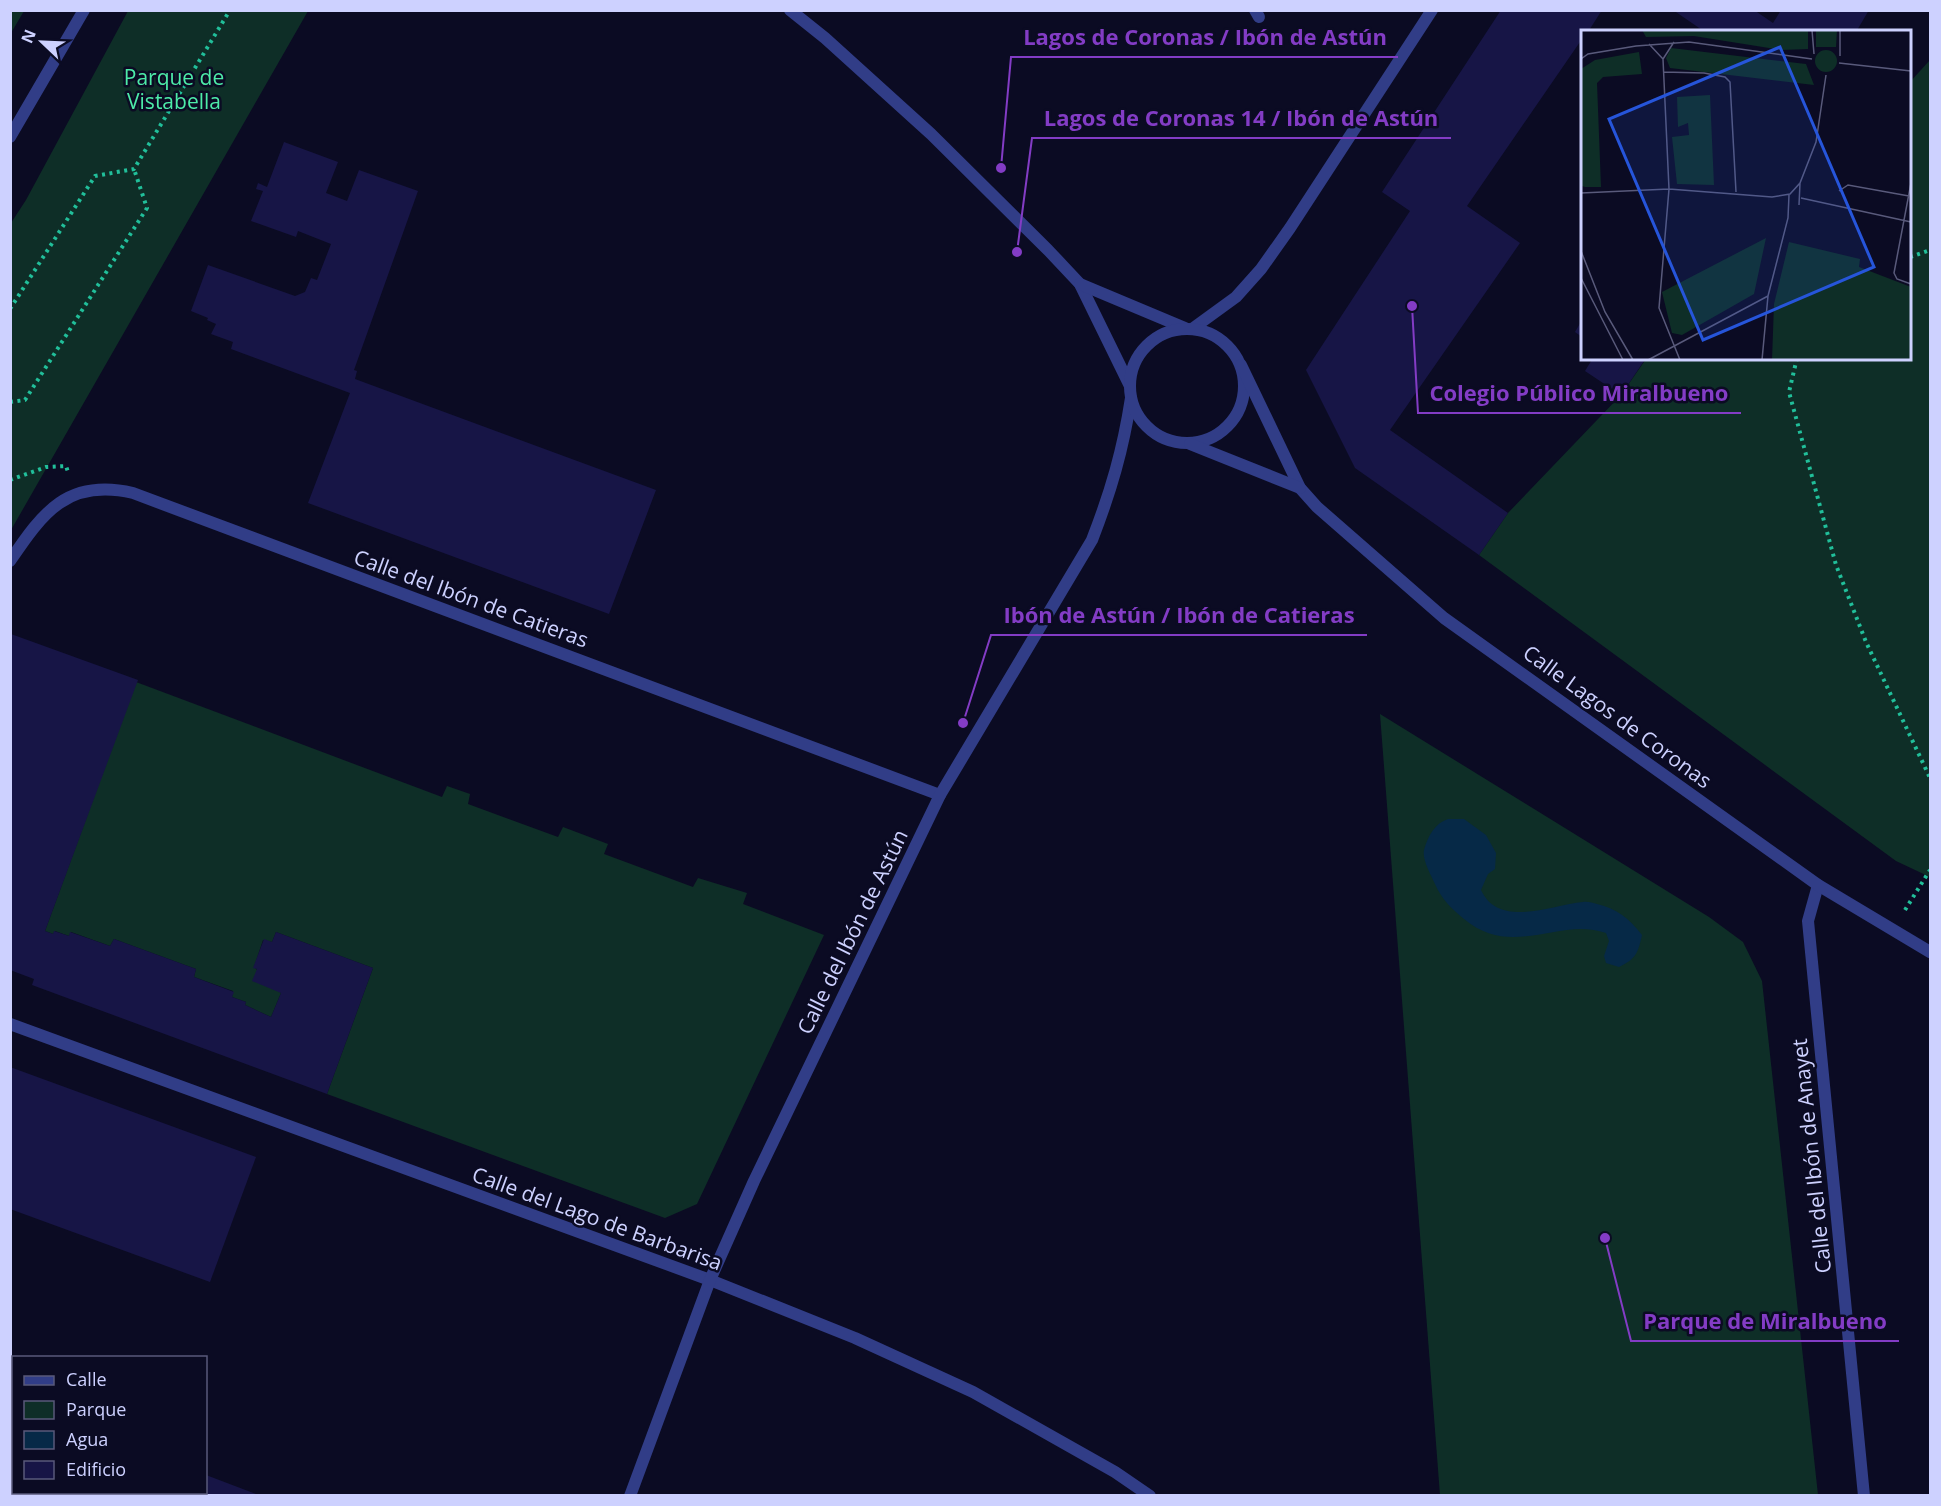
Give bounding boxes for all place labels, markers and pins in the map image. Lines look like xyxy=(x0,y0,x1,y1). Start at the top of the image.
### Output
callout: Lagos de Coronas / Ibón de Astún xyxy=(1011,17,1398,57)
callout: Lagos de Coronas 14 / Ibón de Astún xyxy=(1032,98,1451,138)
callout: Colegio Público Miralbueno xyxy=(1418,373,1741,413)
callout: Ibón de Astún / Ibón de Catieras xyxy=(991,595,1367,635)
callout: Parque de Miralbueno xyxy=(1631,1301,1899,1341)

